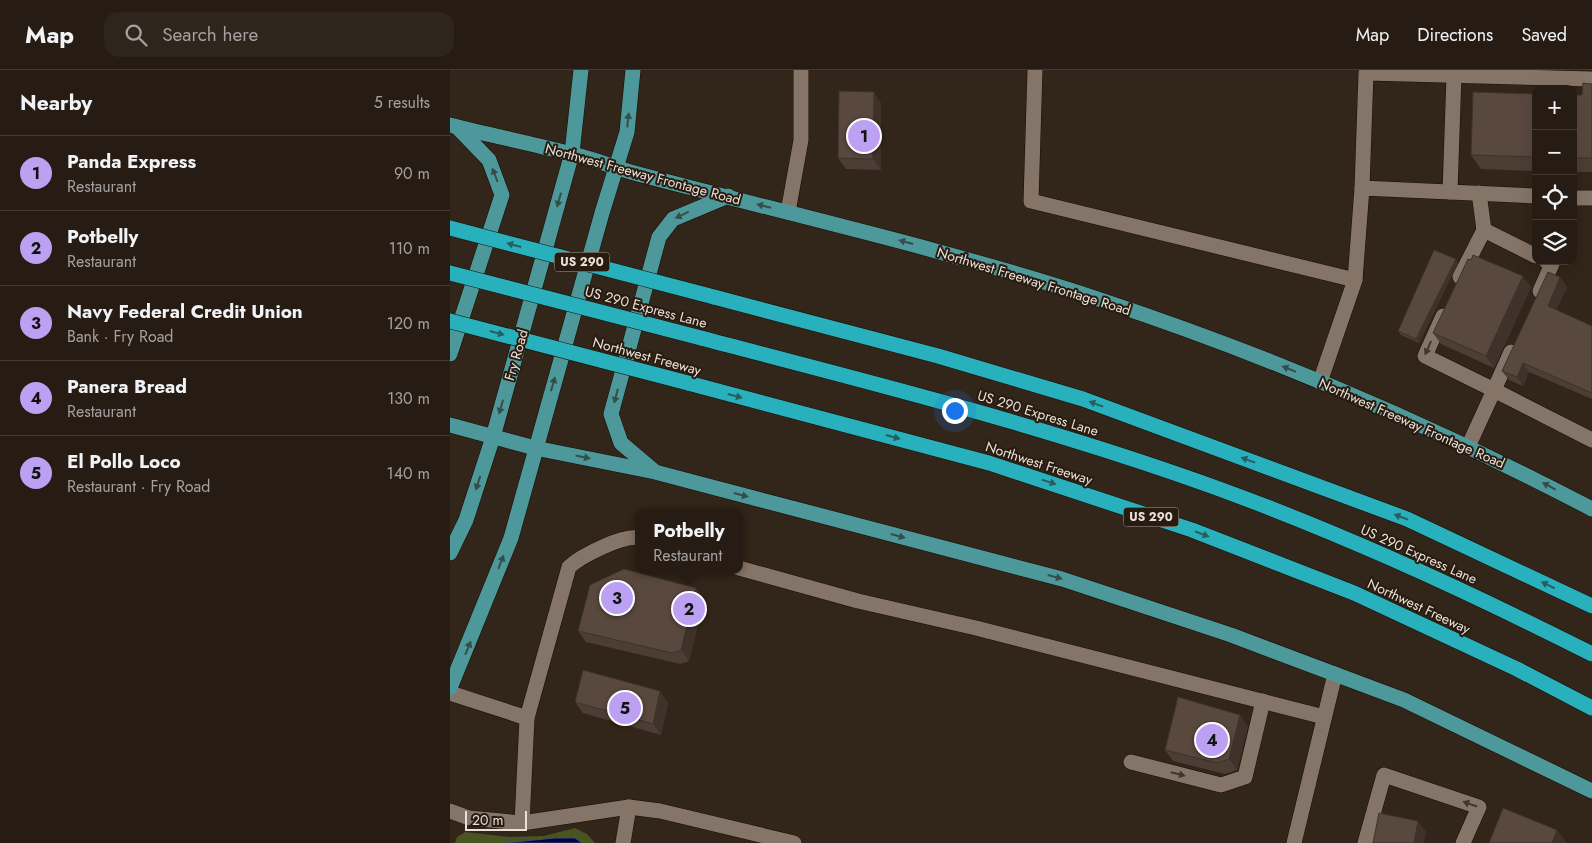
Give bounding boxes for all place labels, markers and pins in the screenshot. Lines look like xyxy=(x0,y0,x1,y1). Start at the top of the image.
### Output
pin: 1 xyxy=(848,117,880,155)
pin: 3 xyxy=(601,579,633,617)
pin: 2 xyxy=(673,590,705,628)
pin: 5 xyxy=(609,689,641,727)
pin: 4 xyxy=(1196,721,1228,759)

